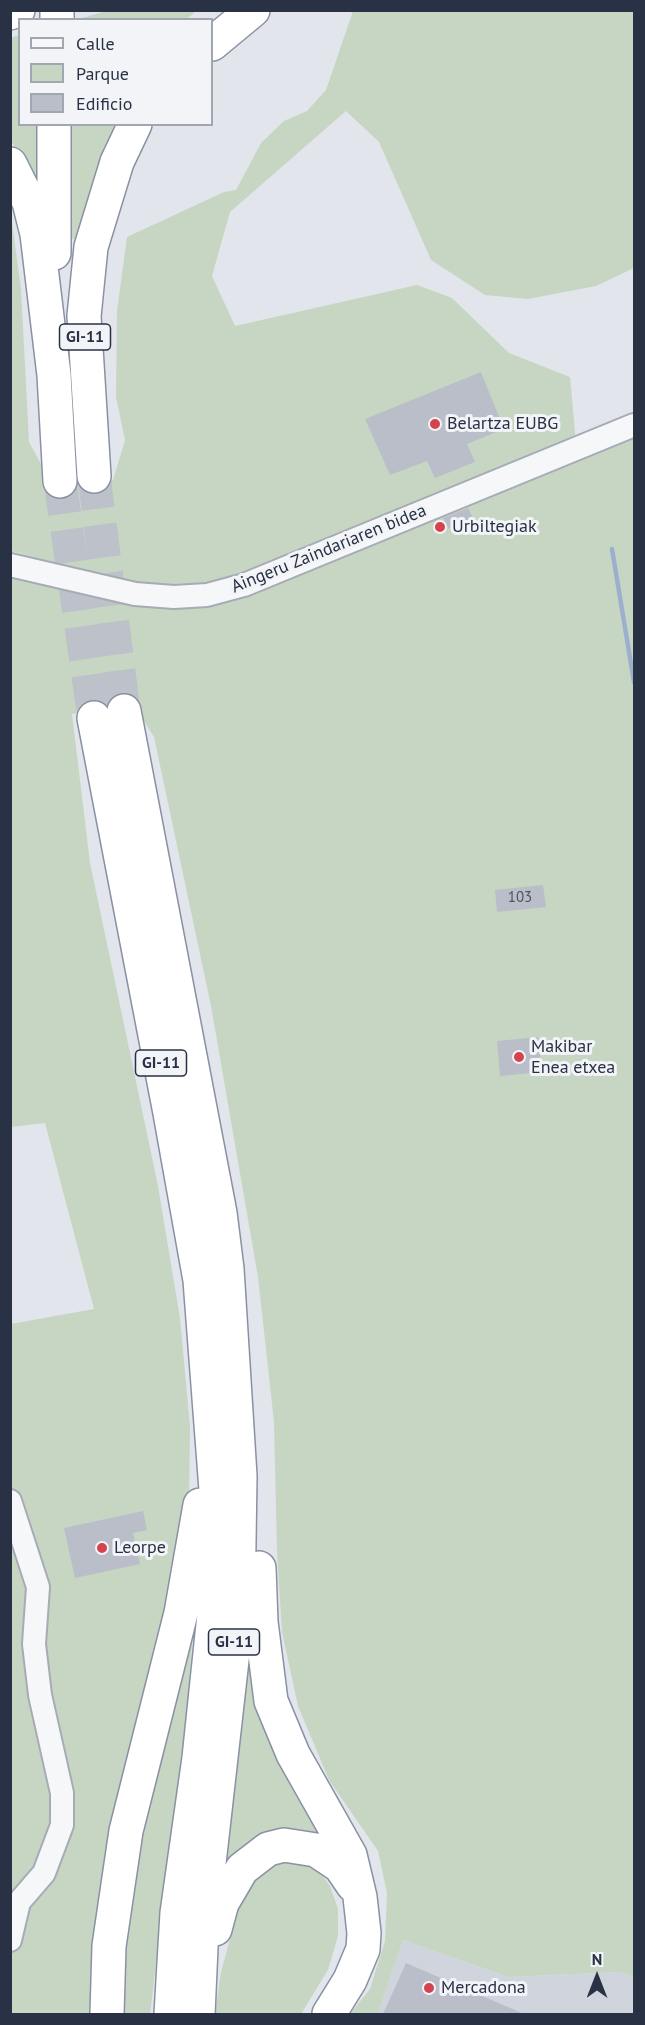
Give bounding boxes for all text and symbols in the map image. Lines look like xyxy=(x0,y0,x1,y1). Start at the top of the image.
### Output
legend xyxy=(18,18,213,126)
text: Calle xyxy=(76,32,115,55)
text: Parque xyxy=(76,62,129,85)
text: Edificio xyxy=(76,92,132,115)
road number: GI-11 xyxy=(60,324,110,350)
place label: Belartza EUBG xyxy=(447,413,558,435)
marker: Belartza EUBG xyxy=(428,417,442,431)
street label: Aingeru Zaindariaren bidea xyxy=(228,500,430,598)
place label: Urbiltegiak xyxy=(452,516,537,538)
marker: Urbiltegiak xyxy=(433,520,447,534)
house number: 103 xyxy=(508,889,532,907)
place label: Makibar Enea etxea xyxy=(531,1036,615,1078)
road number: GI-11 xyxy=(136,1050,186,1076)
marker: Makibar Enea etxea xyxy=(512,1050,526,1064)
place label: Leorpe xyxy=(114,1537,166,1559)
marker: Leorpe xyxy=(95,1541,109,1555)
road number: GI-11 xyxy=(208,1629,260,1655)
north arrow xyxy=(567,1947,627,2007)
text: N xyxy=(592,1949,602,1969)
place label: Mercadona xyxy=(441,1977,526,1999)
marker: Mercadona xyxy=(422,1981,436,1995)

